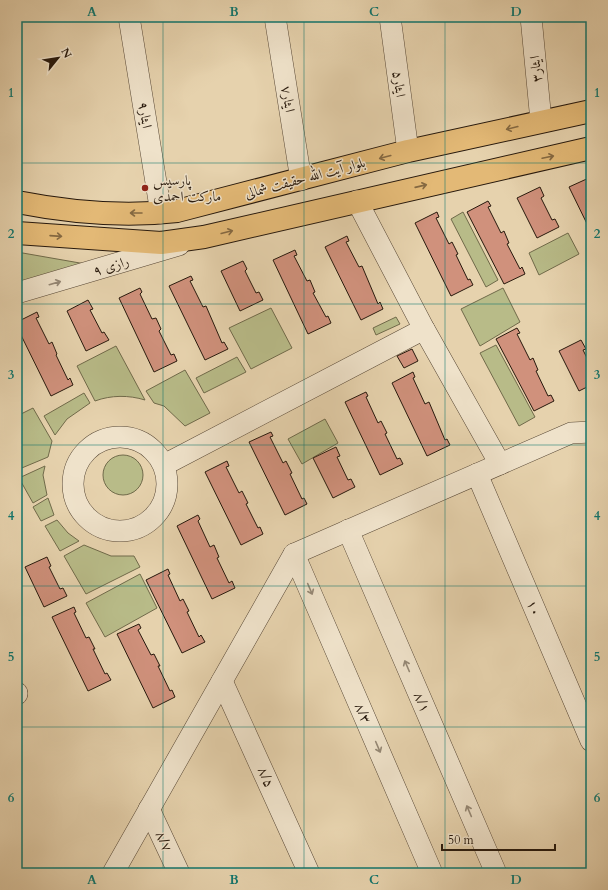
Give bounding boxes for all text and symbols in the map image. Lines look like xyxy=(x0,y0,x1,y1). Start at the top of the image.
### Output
text: A xyxy=(87,3,97,21)
text: B xyxy=(229,3,239,21)
text: C xyxy=(369,3,379,21)
text: D xyxy=(510,3,522,21)
north arrow xyxy=(38,38,78,78)
text: N xyxy=(57,45,75,62)
street label: ایثار۳ xyxy=(525,55,547,83)
street label: ایثار۵ xyxy=(388,70,410,98)
text: 1 xyxy=(8,84,14,102)
street label: ایثار۷ xyxy=(277,84,299,114)
text: 1 xyxy=(594,84,600,102)
street label: ایثار۹ xyxy=(134,100,156,130)
one-way arrow xyxy=(506,124,519,132)
street label: بلوار آیت الله حقیقت شمالی xyxy=(242,151,368,203)
one-way arrow xyxy=(541,153,554,161)
one-way arrow xyxy=(379,154,392,162)
place label: پارسیس مارکت احمدی xyxy=(153,171,221,206)
one-way arrow xyxy=(415,181,428,189)
marker: پارسیس مارکت احمدی xyxy=(140,183,150,193)
one-way arrow xyxy=(130,209,143,217)
text: 2 xyxy=(8,225,15,243)
text: 2 xyxy=(594,225,601,243)
one-way arrow xyxy=(220,228,233,235)
one-way arrow xyxy=(49,232,62,239)
street label: رازی ۹ xyxy=(91,252,131,280)
one-way arrow xyxy=(48,278,61,286)
text: 3 xyxy=(8,366,15,384)
text: 3 xyxy=(594,366,601,384)
text: 4 xyxy=(8,507,15,525)
text: 4 xyxy=(594,507,601,525)
one-way arrow xyxy=(307,583,314,595)
street label: ۱۰ xyxy=(522,597,546,619)
text: 5 xyxy=(8,648,14,666)
text: 5 xyxy=(594,648,600,666)
one-way arrow xyxy=(403,661,410,673)
street label: ۸/۱ xyxy=(409,689,435,715)
street label: ۸/۳ xyxy=(350,700,376,726)
one-way arrow xyxy=(375,741,382,753)
street label: ۸/۵ xyxy=(253,764,279,790)
text: 6 xyxy=(8,789,15,807)
text: 6 xyxy=(594,789,601,807)
one-way arrow xyxy=(465,806,473,818)
scale bar xyxy=(442,826,555,852)
street label: ۸/۷ xyxy=(151,828,177,854)
text: 50 m xyxy=(448,832,475,848)
text: A xyxy=(87,871,97,889)
text: B xyxy=(229,871,239,889)
text: C xyxy=(369,871,379,889)
text: D xyxy=(510,871,522,889)

